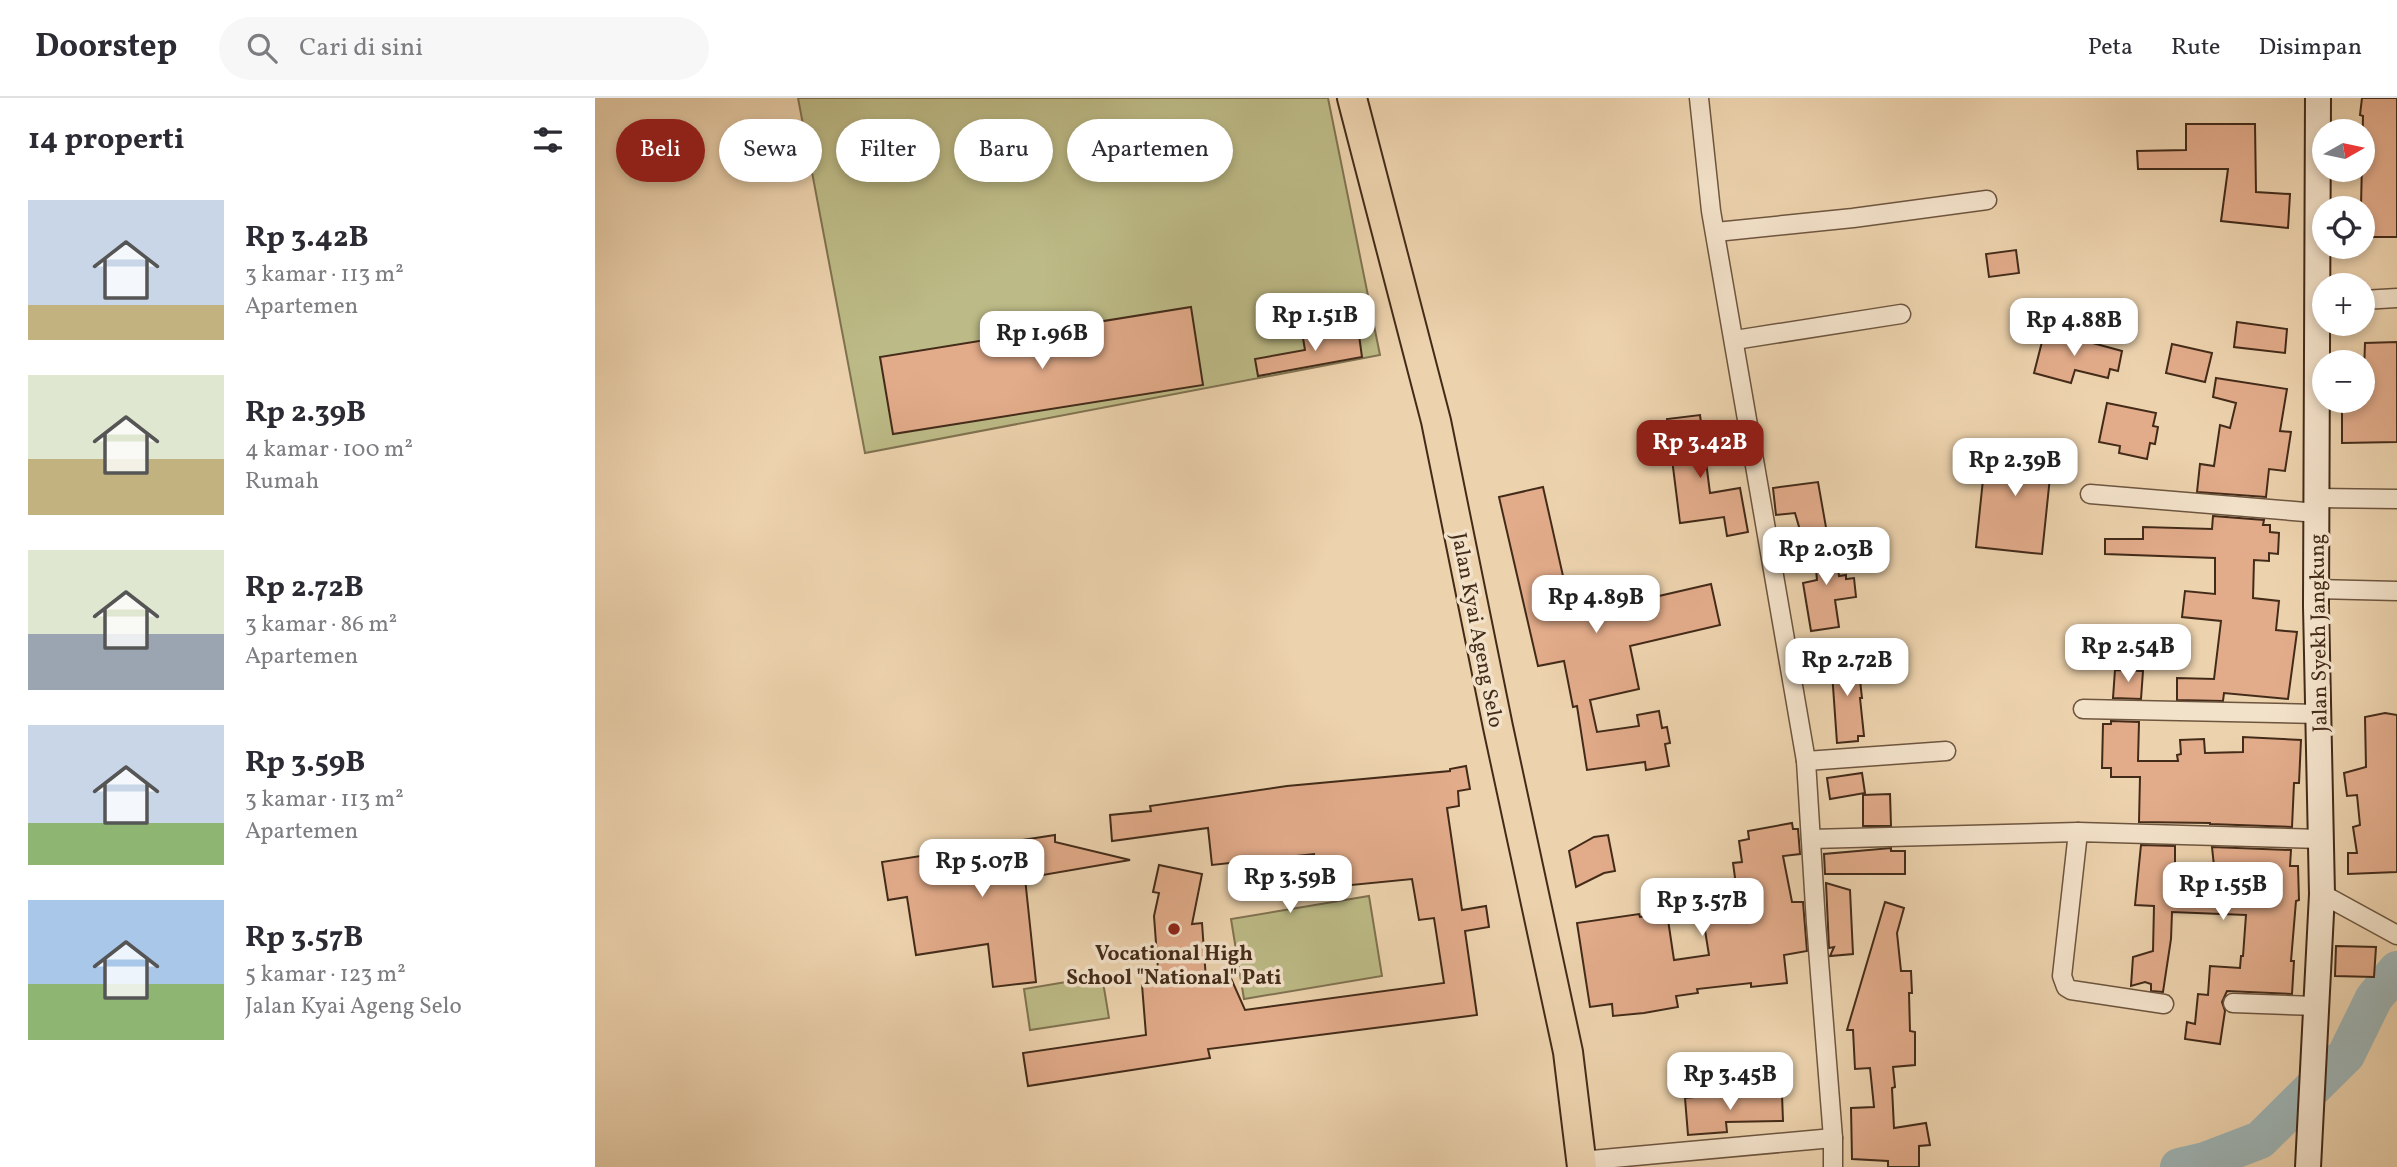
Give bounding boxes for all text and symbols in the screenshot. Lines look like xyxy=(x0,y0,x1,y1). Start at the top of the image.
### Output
search box xyxy=(219,17,709,80)
text: Doorstep xyxy=(35,25,177,71)
icon: search xyxy=(243,29,281,67)
text: Cari di sini xyxy=(299,30,423,66)
text: Peta xyxy=(2088,31,2133,65)
text: Rute xyxy=(2171,31,2220,65)
text: Disimpan xyxy=(2258,31,2362,65)
text: 14 properti xyxy=(28,119,185,161)
chip: Beli xyxy=(616,119,705,182)
chip: Sewa xyxy=(719,119,822,182)
chip: Filter xyxy=(836,119,940,182)
chip: Baru xyxy=(954,119,1053,182)
chip: Apartemen xyxy=(1067,119,1233,182)
north arrow xyxy=(2312,119,2375,182)
map controls xyxy=(2312,119,2375,413)
icon: filters xyxy=(529,121,567,159)
button: locate xyxy=(2312,196,2375,259)
text: Rp 3.42B xyxy=(245,217,369,259)
icon: home xyxy=(84,228,168,312)
text: 3 kamar · 113 m² xyxy=(245,259,404,291)
button: + xyxy=(2312,273,2375,336)
text: Apartemen xyxy=(245,291,358,323)
pin: Rp 1.51B xyxy=(1243,294,1387,353)
pin: Rp 4.88B xyxy=(2002,299,2146,358)
text: Rp 1.51B xyxy=(1272,300,1358,332)
text: Rp 4.88B xyxy=(2026,305,2122,337)
pin: Rp 1.96B xyxy=(970,312,1114,371)
text: Rp 1.96B xyxy=(996,318,1088,350)
button: − xyxy=(2312,350,2375,413)
text: Rp 2.39B xyxy=(245,392,366,434)
icon: home xyxy=(84,403,168,487)
pin: Rp 3.42B xyxy=(1628,420,1772,480)
text: Rp 3.42B xyxy=(1653,427,1747,459)
text: 4 kamar · 100 m² xyxy=(245,434,413,466)
pin: Rp 2.39B xyxy=(1943,438,2087,498)
text: Rp 2.39B xyxy=(1969,445,2061,477)
text: Rumah xyxy=(245,466,319,498)
pin: Rp 2.03B xyxy=(1754,528,1898,587)
street label: Jalan Kyai Ageng Selo xyxy=(1443,530,1510,730)
street label: Jalan Syekh Jangkung xyxy=(2303,533,2336,733)
text: Rp 2.03B xyxy=(1779,534,1873,566)
text: Rp 2.72B xyxy=(245,567,364,609)
pin: Rp 4.89B xyxy=(1524,575,1668,635)
icon: home xyxy=(84,578,168,662)
text: Rp 4.89B xyxy=(1548,582,1644,614)
text: 3 kamar · 86 m² xyxy=(245,609,397,641)
pin: Rp 2.54B xyxy=(2056,624,2200,684)
text: Rp 2.54B xyxy=(2081,631,2175,663)
pin: Rp 2.72B xyxy=(1775,638,1919,698)
text: Apartemen xyxy=(245,641,358,673)
text: Rp 2.72B xyxy=(1801,645,1893,677)
text: Rp 3.59B xyxy=(245,742,365,784)
icon: home xyxy=(84,753,168,837)
text: 3 kamar · 113 m² xyxy=(245,784,404,816)
text: Apartemen xyxy=(245,816,358,848)
pin: Rp 5.07B xyxy=(910,840,1054,899)
text: Rp 5.07B xyxy=(935,846,1029,878)
pin: Rp 3.59B xyxy=(1218,856,1362,915)
text: Rp 3.59B xyxy=(1244,862,1336,894)
pin: Rp 1.55B xyxy=(2151,862,2295,922)
text: Rp 1.55B xyxy=(2179,869,2267,901)
pin: Rp 3.57B xyxy=(1630,878,1774,938)
text: Rp 3.57B xyxy=(1657,885,1747,917)
text: Rp 3.57B xyxy=(245,917,363,959)
marker: Vocational High School "National" Pati xyxy=(1166,921,1182,937)
icon: home xyxy=(84,928,168,1012)
place label: Vocational High School "National" Pati xyxy=(1066,940,1282,993)
text: 5 kamar · 123 m² xyxy=(245,959,406,991)
text: Jalan Kyai Ageng Selo xyxy=(245,991,462,1023)
pin: Rp 3.45B xyxy=(1658,1052,1802,1112)
text: Rp 3.45B xyxy=(1683,1059,1777,1091)

